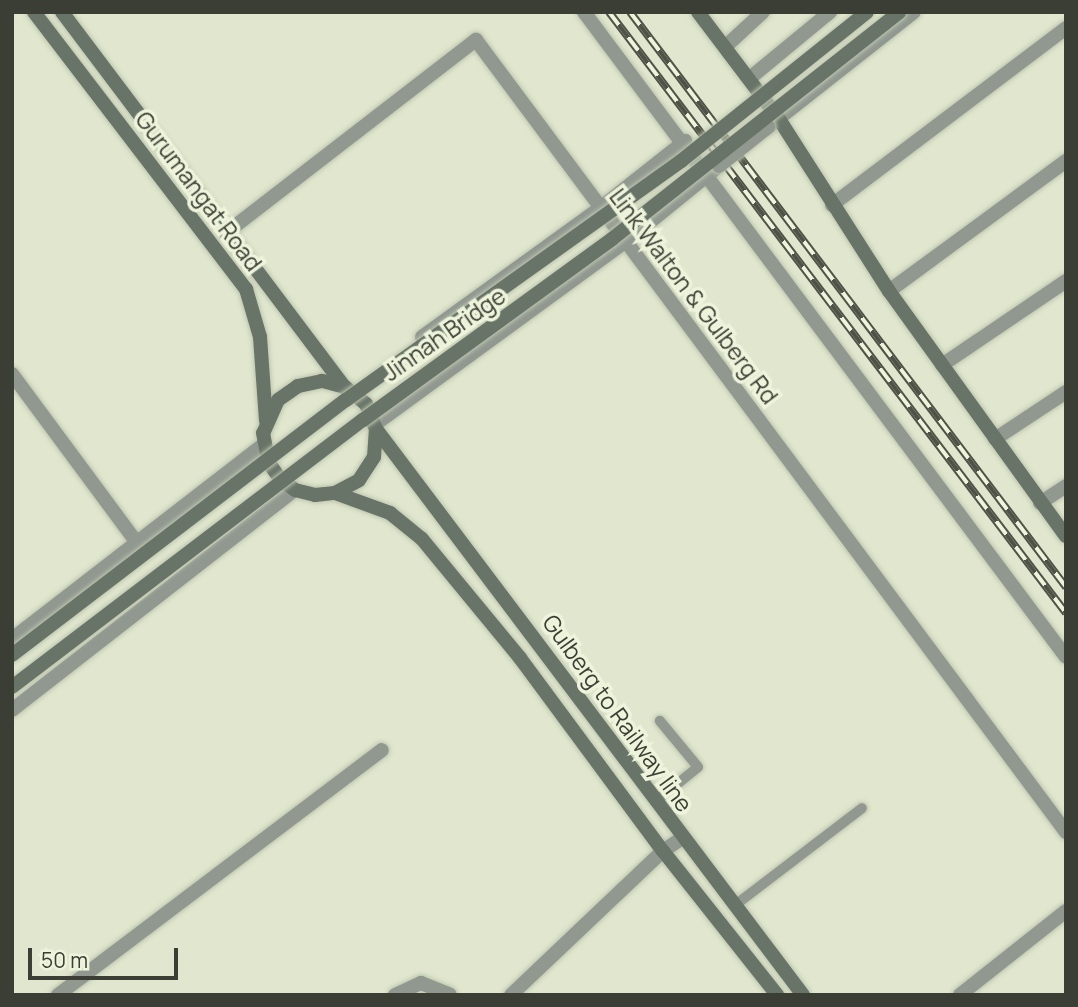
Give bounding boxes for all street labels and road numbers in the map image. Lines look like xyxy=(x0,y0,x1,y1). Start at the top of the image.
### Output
street label: Gurumangat Road xyxy=(130,106,268,276)
street label: Link Walton & Gulberg Rd xyxy=(604,183,784,409)
street label: Jinnah Bridge xyxy=(378,282,510,386)
street label: Gulberg to Railway line xyxy=(537,609,699,817)

